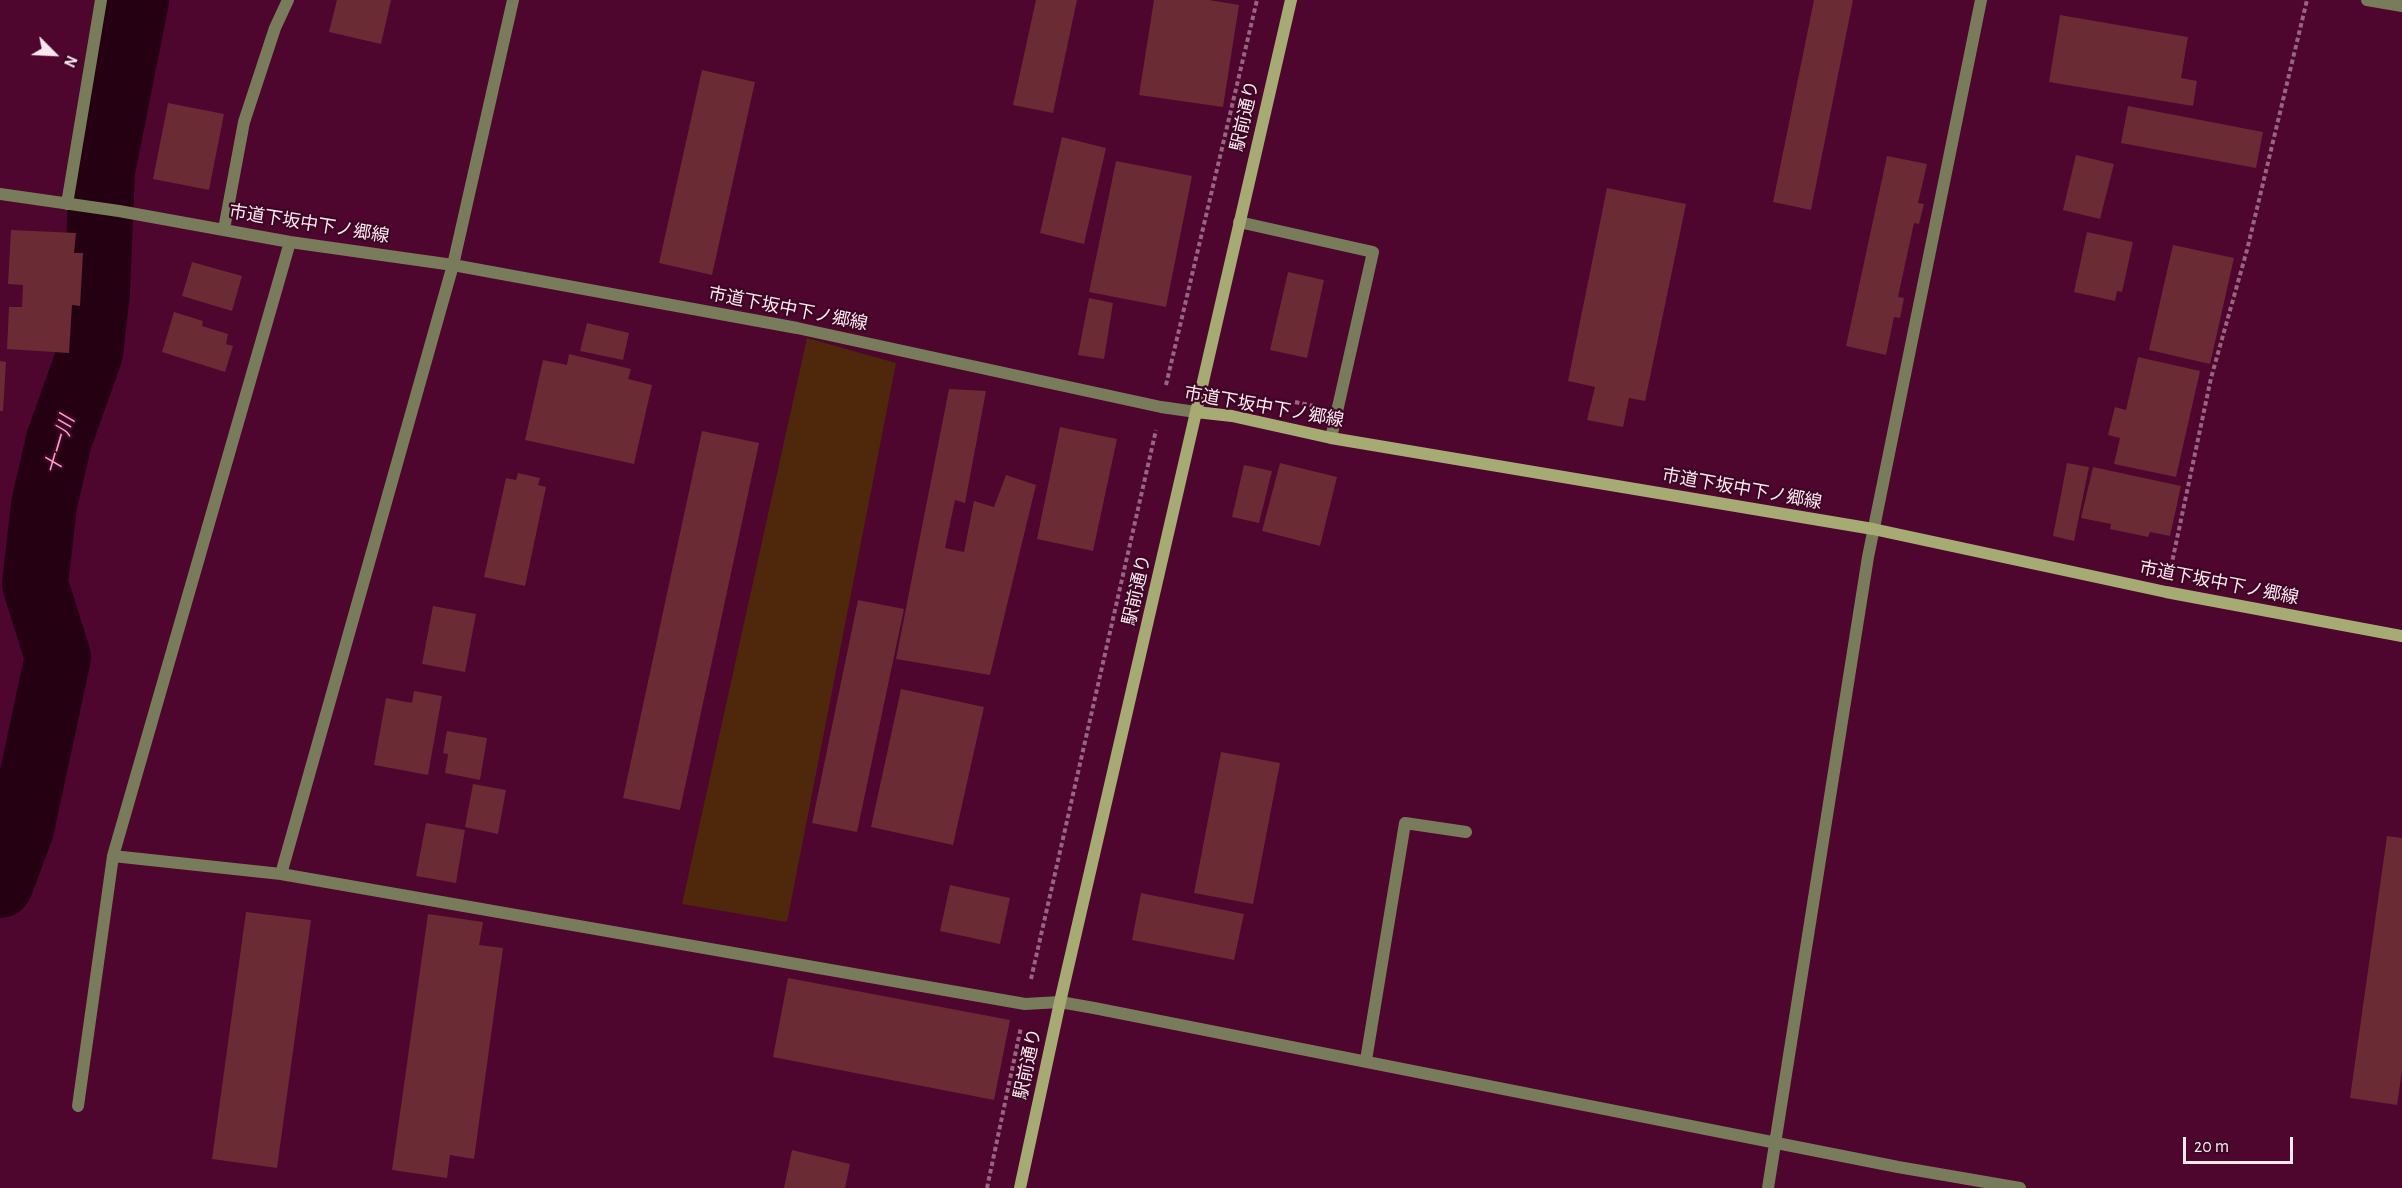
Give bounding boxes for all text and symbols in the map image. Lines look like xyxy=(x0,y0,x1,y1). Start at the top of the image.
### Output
north arrow xyxy=(24,24,84,84)
text: N xyxy=(61,53,80,70)
street label: 駅前通り xyxy=(1226,78,1264,154)
street label: 市道下坂中下ノ郷線 xyxy=(227,201,391,247)
street label: 市道下坂中下ノ郷線 xyxy=(706,283,870,335)
street label: 市道下坂中下ノ郷線 xyxy=(1182,382,1346,432)
water label: 十一川 xyxy=(40,413,80,477)
street label: 市道下坂中下ノ郷線 xyxy=(1660,464,1824,514)
street label: 駅前通り xyxy=(1118,552,1156,628)
street label: 市道下坂中下ノ郷線 xyxy=(2137,557,2301,609)
street label: 駅前通り xyxy=(1010,1027,1046,1101)
scale bar xyxy=(2186,1125,2296,1163)
text: 20 m xyxy=(2194,1138,2229,1156)

